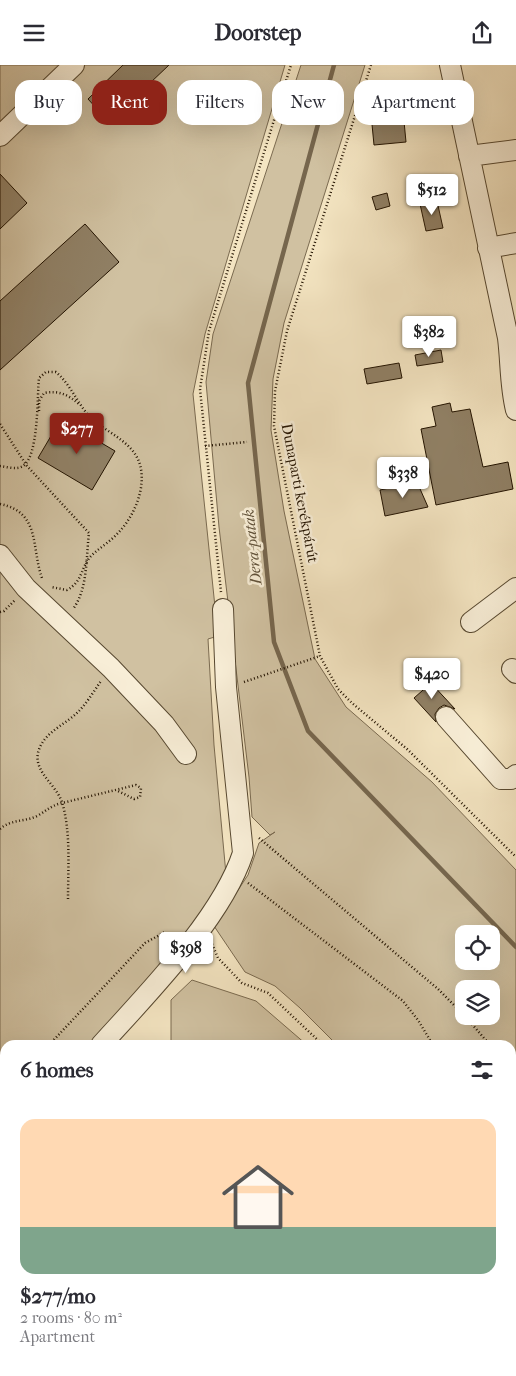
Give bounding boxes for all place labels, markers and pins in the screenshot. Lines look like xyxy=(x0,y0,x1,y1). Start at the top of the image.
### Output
pin: $512 xyxy=(402,173,462,216)
pin: $382 xyxy=(399,315,459,358)
pin: $277 xyxy=(47,413,107,455)
pin: $338 xyxy=(373,457,433,499)
pin: $420 xyxy=(402,657,462,700)
pin: $398 xyxy=(156,931,216,974)

